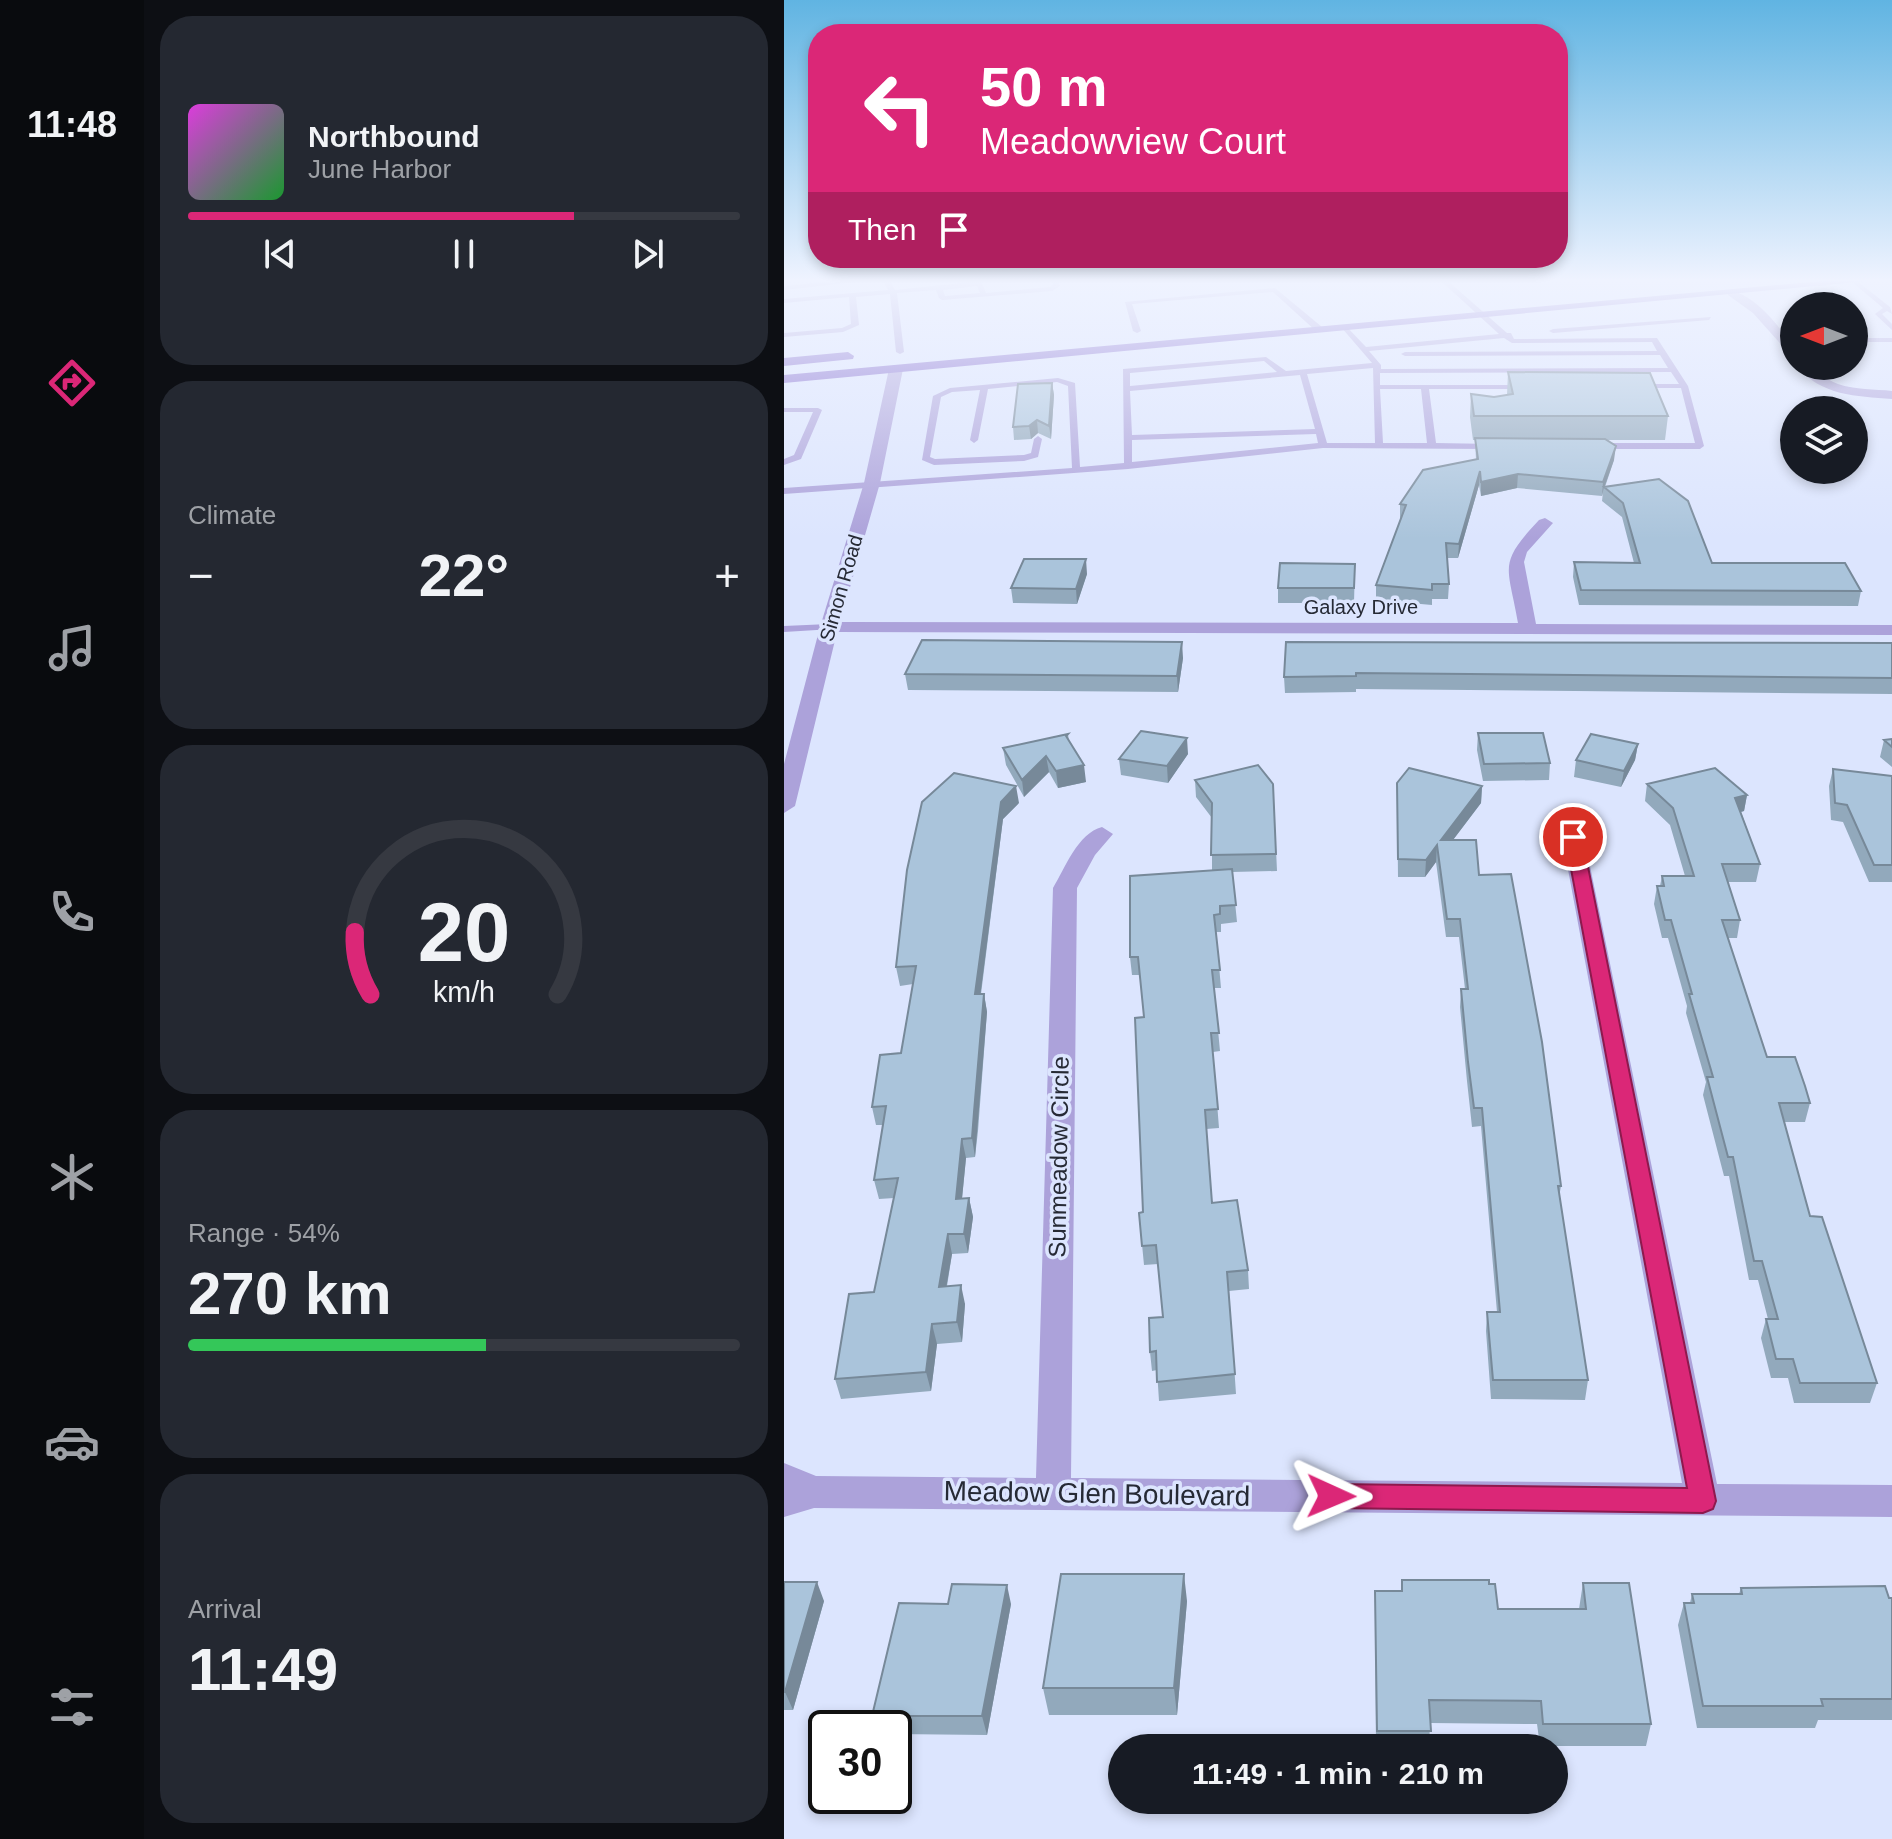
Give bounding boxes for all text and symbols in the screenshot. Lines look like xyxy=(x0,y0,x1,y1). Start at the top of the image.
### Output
text: 50 m xyxy=(980,55,1108,118)
icon: left xyxy=(848,56,952,160)
text: 11:48 xyxy=(27,104,117,145)
text: Northbound xyxy=(308,120,480,153)
text: Meadowview Court xyxy=(980,121,1286,162)
text: June Harbor xyxy=(308,154,451,184)
icon: arrive xyxy=(932,208,976,252)
text: Then xyxy=(848,213,916,246)
icon: previous xyxy=(258,232,302,276)
icon: pause xyxy=(442,232,486,276)
icon: next xyxy=(626,232,670,276)
north arrow xyxy=(1780,292,1868,380)
map controls xyxy=(1780,292,1868,484)
icon: directions xyxy=(44,355,100,411)
button: layers xyxy=(1780,396,1868,484)
text: Climate xyxy=(188,500,276,530)
street label: Simon Road xyxy=(815,532,867,644)
text: 22° xyxy=(419,542,509,609)
text: − xyxy=(188,551,214,600)
text: + xyxy=(714,551,740,600)
street label: Galaxy Drive xyxy=(1304,596,1418,618)
icon: music xyxy=(44,620,100,676)
pin xyxy=(1539,803,1607,871)
icon: arrive xyxy=(1551,815,1595,859)
icon: phone xyxy=(44,884,100,940)
text: 20 xyxy=(418,886,510,979)
text: km/h xyxy=(433,977,495,1009)
street label: Sunmeadow Circle xyxy=(1043,1056,1074,1258)
icon: climate xyxy=(44,1149,100,1205)
text: Range · 54% xyxy=(188,1218,340,1248)
text: 270 km xyxy=(188,1260,392,1327)
icon: car xyxy=(44,1414,100,1470)
position arrow xyxy=(1289,1454,1373,1538)
street label: Meadow Glen Boulevard xyxy=(943,1475,1251,1512)
text: Arrival xyxy=(188,1594,262,1624)
text: 11:49 xyxy=(188,1636,338,1703)
icon: filters xyxy=(44,1679,100,1735)
speed limit sign: 30 xyxy=(808,1710,912,1814)
text: 11:49 · 1 min · 210 m xyxy=(1192,1757,1484,1790)

